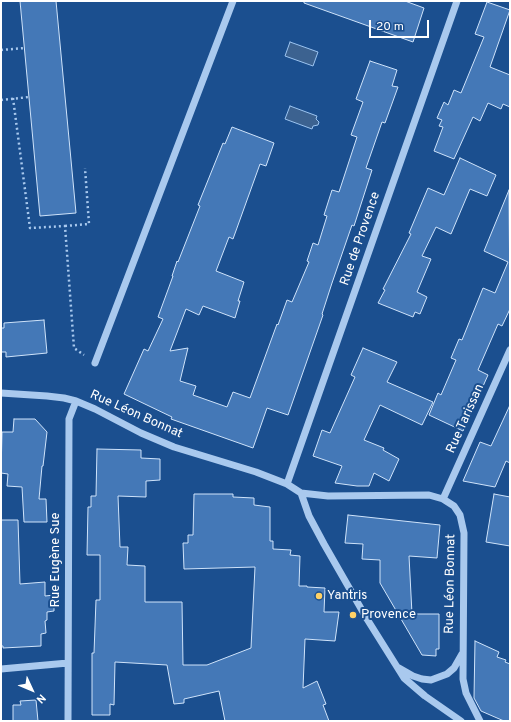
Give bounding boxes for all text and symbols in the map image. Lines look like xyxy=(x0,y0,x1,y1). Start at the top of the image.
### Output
scale bar xyxy=(371,12,431,38)
text: 20 m xyxy=(376,19,404,35)
street label: Rue de Provence xyxy=(338,190,384,288)
street label: Rue Tarissan xyxy=(444,382,488,456)
street label: Rue Léon Bonnat xyxy=(87,388,185,442)
street label: Rue Eugène Sue xyxy=(48,513,64,607)
street label: Rue Léon Bonnat xyxy=(442,534,460,634)
place label: Yantris xyxy=(327,588,367,604)
marker: Yantris xyxy=(314,591,324,601)
place label: Provence xyxy=(361,607,416,623)
marker: Provence xyxy=(348,610,358,620)
north arrow xyxy=(12,670,52,710)
text: N xyxy=(33,691,48,706)

